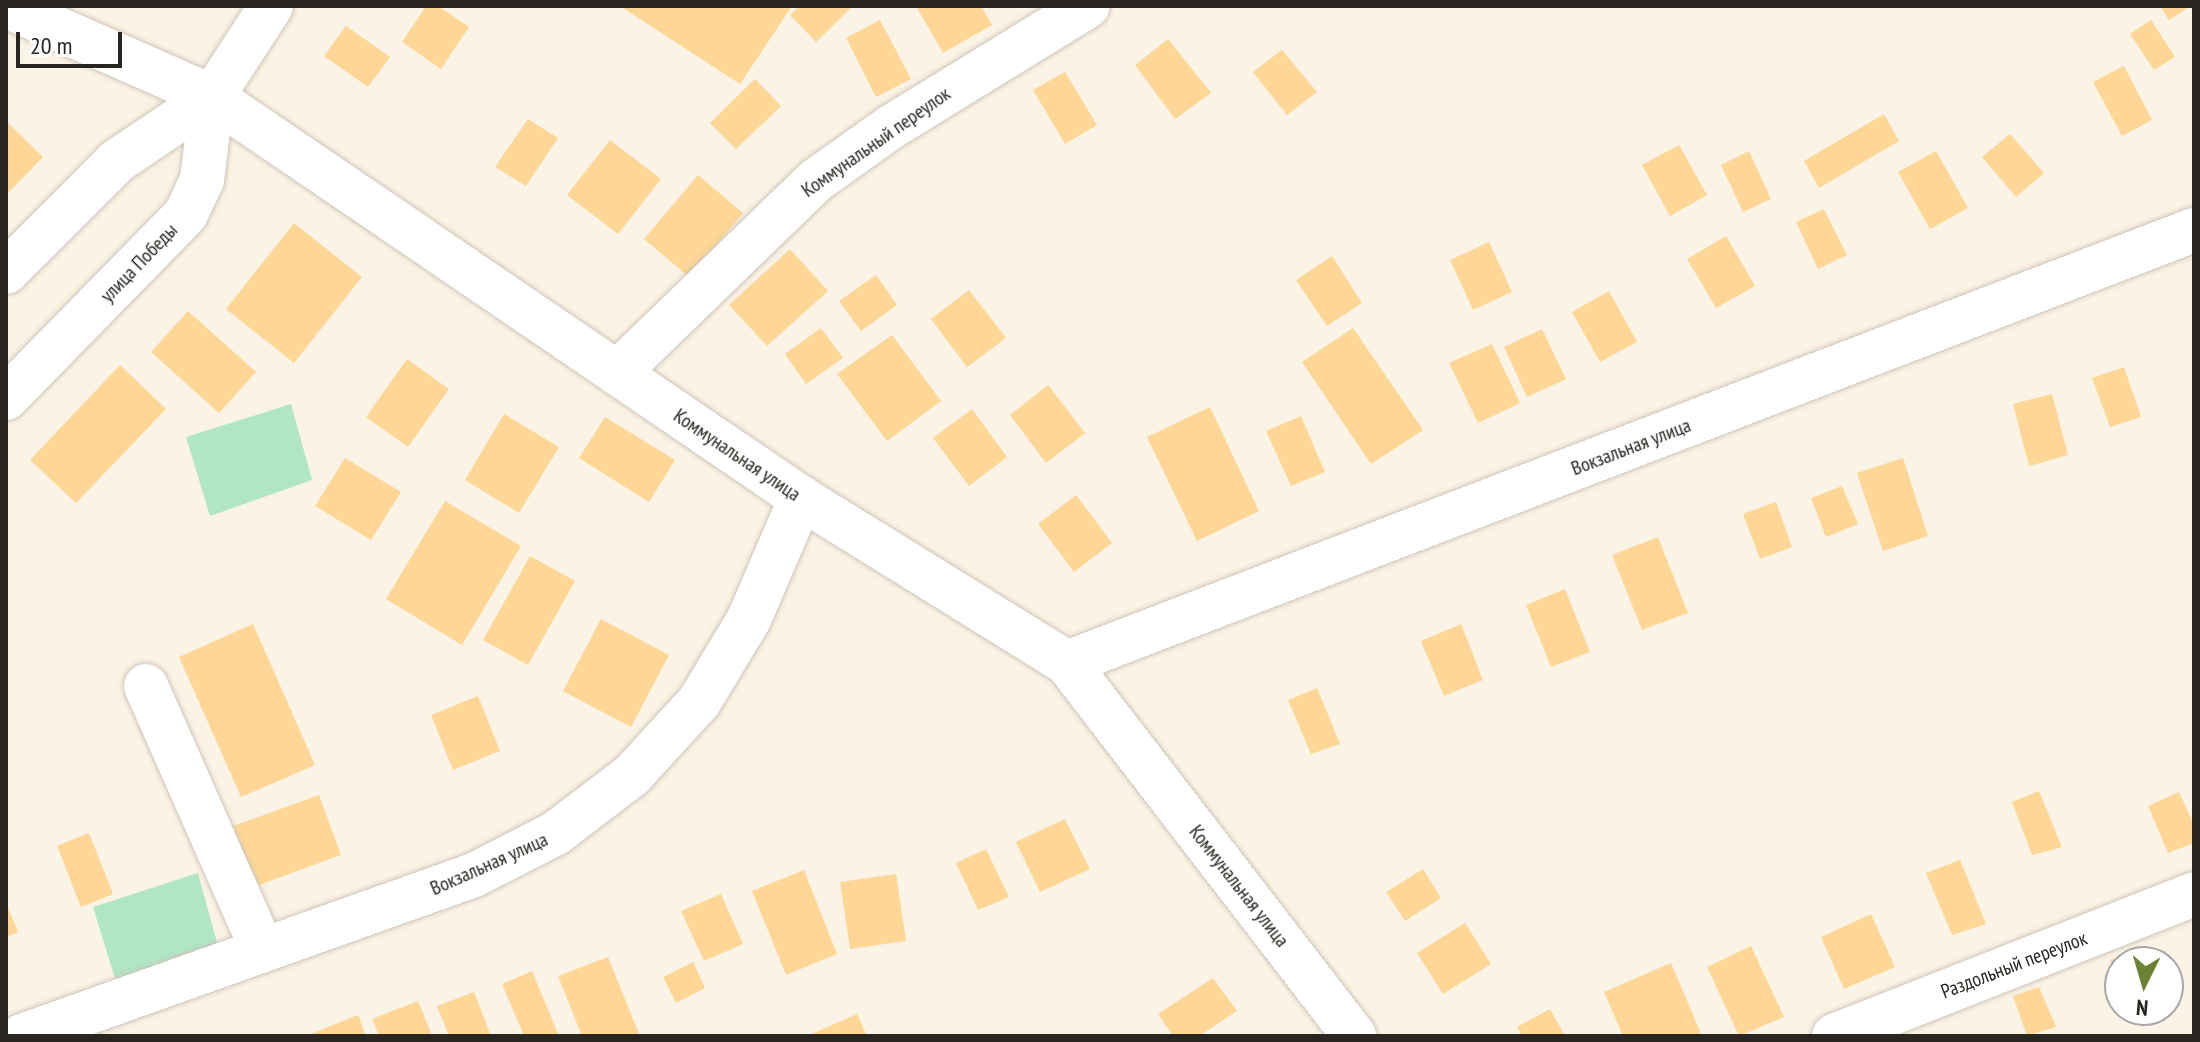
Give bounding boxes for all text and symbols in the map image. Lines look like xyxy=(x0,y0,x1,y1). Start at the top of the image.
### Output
scale bar xyxy=(20,16,126,66)
text: 20 m xyxy=(30,30,72,61)
street label: Коммунальный переулок xyxy=(797,82,955,202)
street label: улица Победы xyxy=(95,219,183,307)
street label: Коммунальная улица xyxy=(669,404,805,506)
street label: Вокзальная улица xyxy=(1568,413,1694,481)
street label: Коммунальная улица xyxy=(1184,820,1294,952)
street label: Вокзальная улица xyxy=(426,827,552,901)
street label: Раздольный переулок xyxy=(1938,926,2090,1004)
north arrow xyxy=(2104,946,2184,1026)
text: N xyxy=(2135,993,2149,1022)

